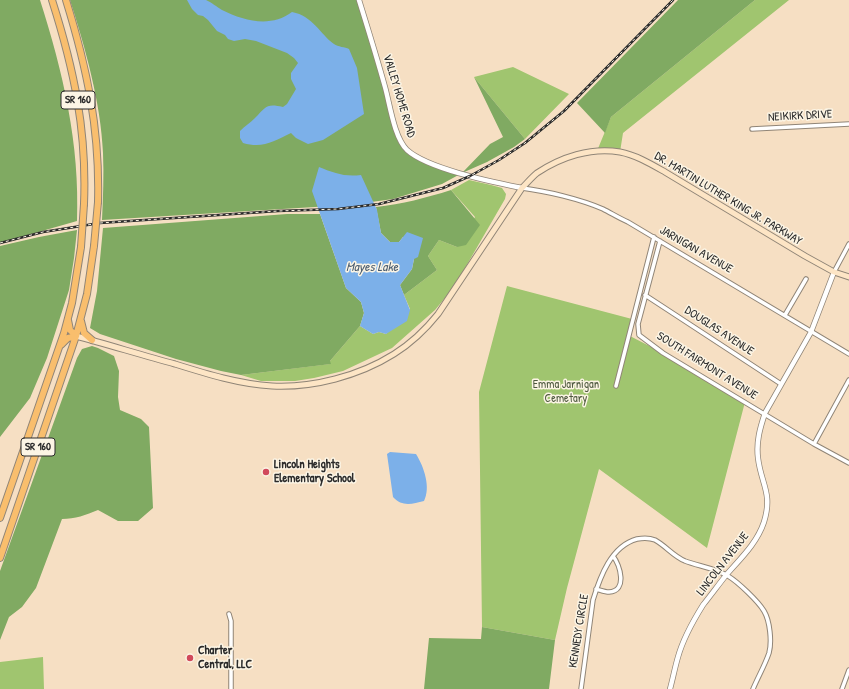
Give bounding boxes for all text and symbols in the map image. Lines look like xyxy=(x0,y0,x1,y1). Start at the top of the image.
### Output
street label: VALLEY HOME ROAD xyxy=(380,53,418,139)
road number: SR 160 xyxy=(61,91,95,109)
street label: NEIKIRK DRIVE xyxy=(768,107,832,125)
street label: DR. MARTIN LUTHER KING JR. PARKWAY xyxy=(652,149,804,249)
street label: JARNIGAN AVENUE xyxy=(657,223,735,277)
water label: Mayes Lake xyxy=(346,260,398,276)
street label: DOUGLAS AVENUE xyxy=(682,303,756,359)
street label: SOUTH FAIRMONT AVENUE xyxy=(654,329,760,403)
park label: Emma Jarnigan Cemetary xyxy=(533,378,599,406)
road number: SR 160 xyxy=(21,438,55,456)
place label: Lincoln Heights Elementary School xyxy=(274,458,355,486)
marker: Lincoln Heights Elementary School xyxy=(261,467,271,477)
street label: LINCOLN AVENUE xyxy=(694,529,752,599)
street label: KENNEDY CIRCLE xyxy=(566,593,592,669)
place label: Charter Central, LLC xyxy=(198,644,252,672)
marker: Charter Central, LLC xyxy=(185,653,195,663)

